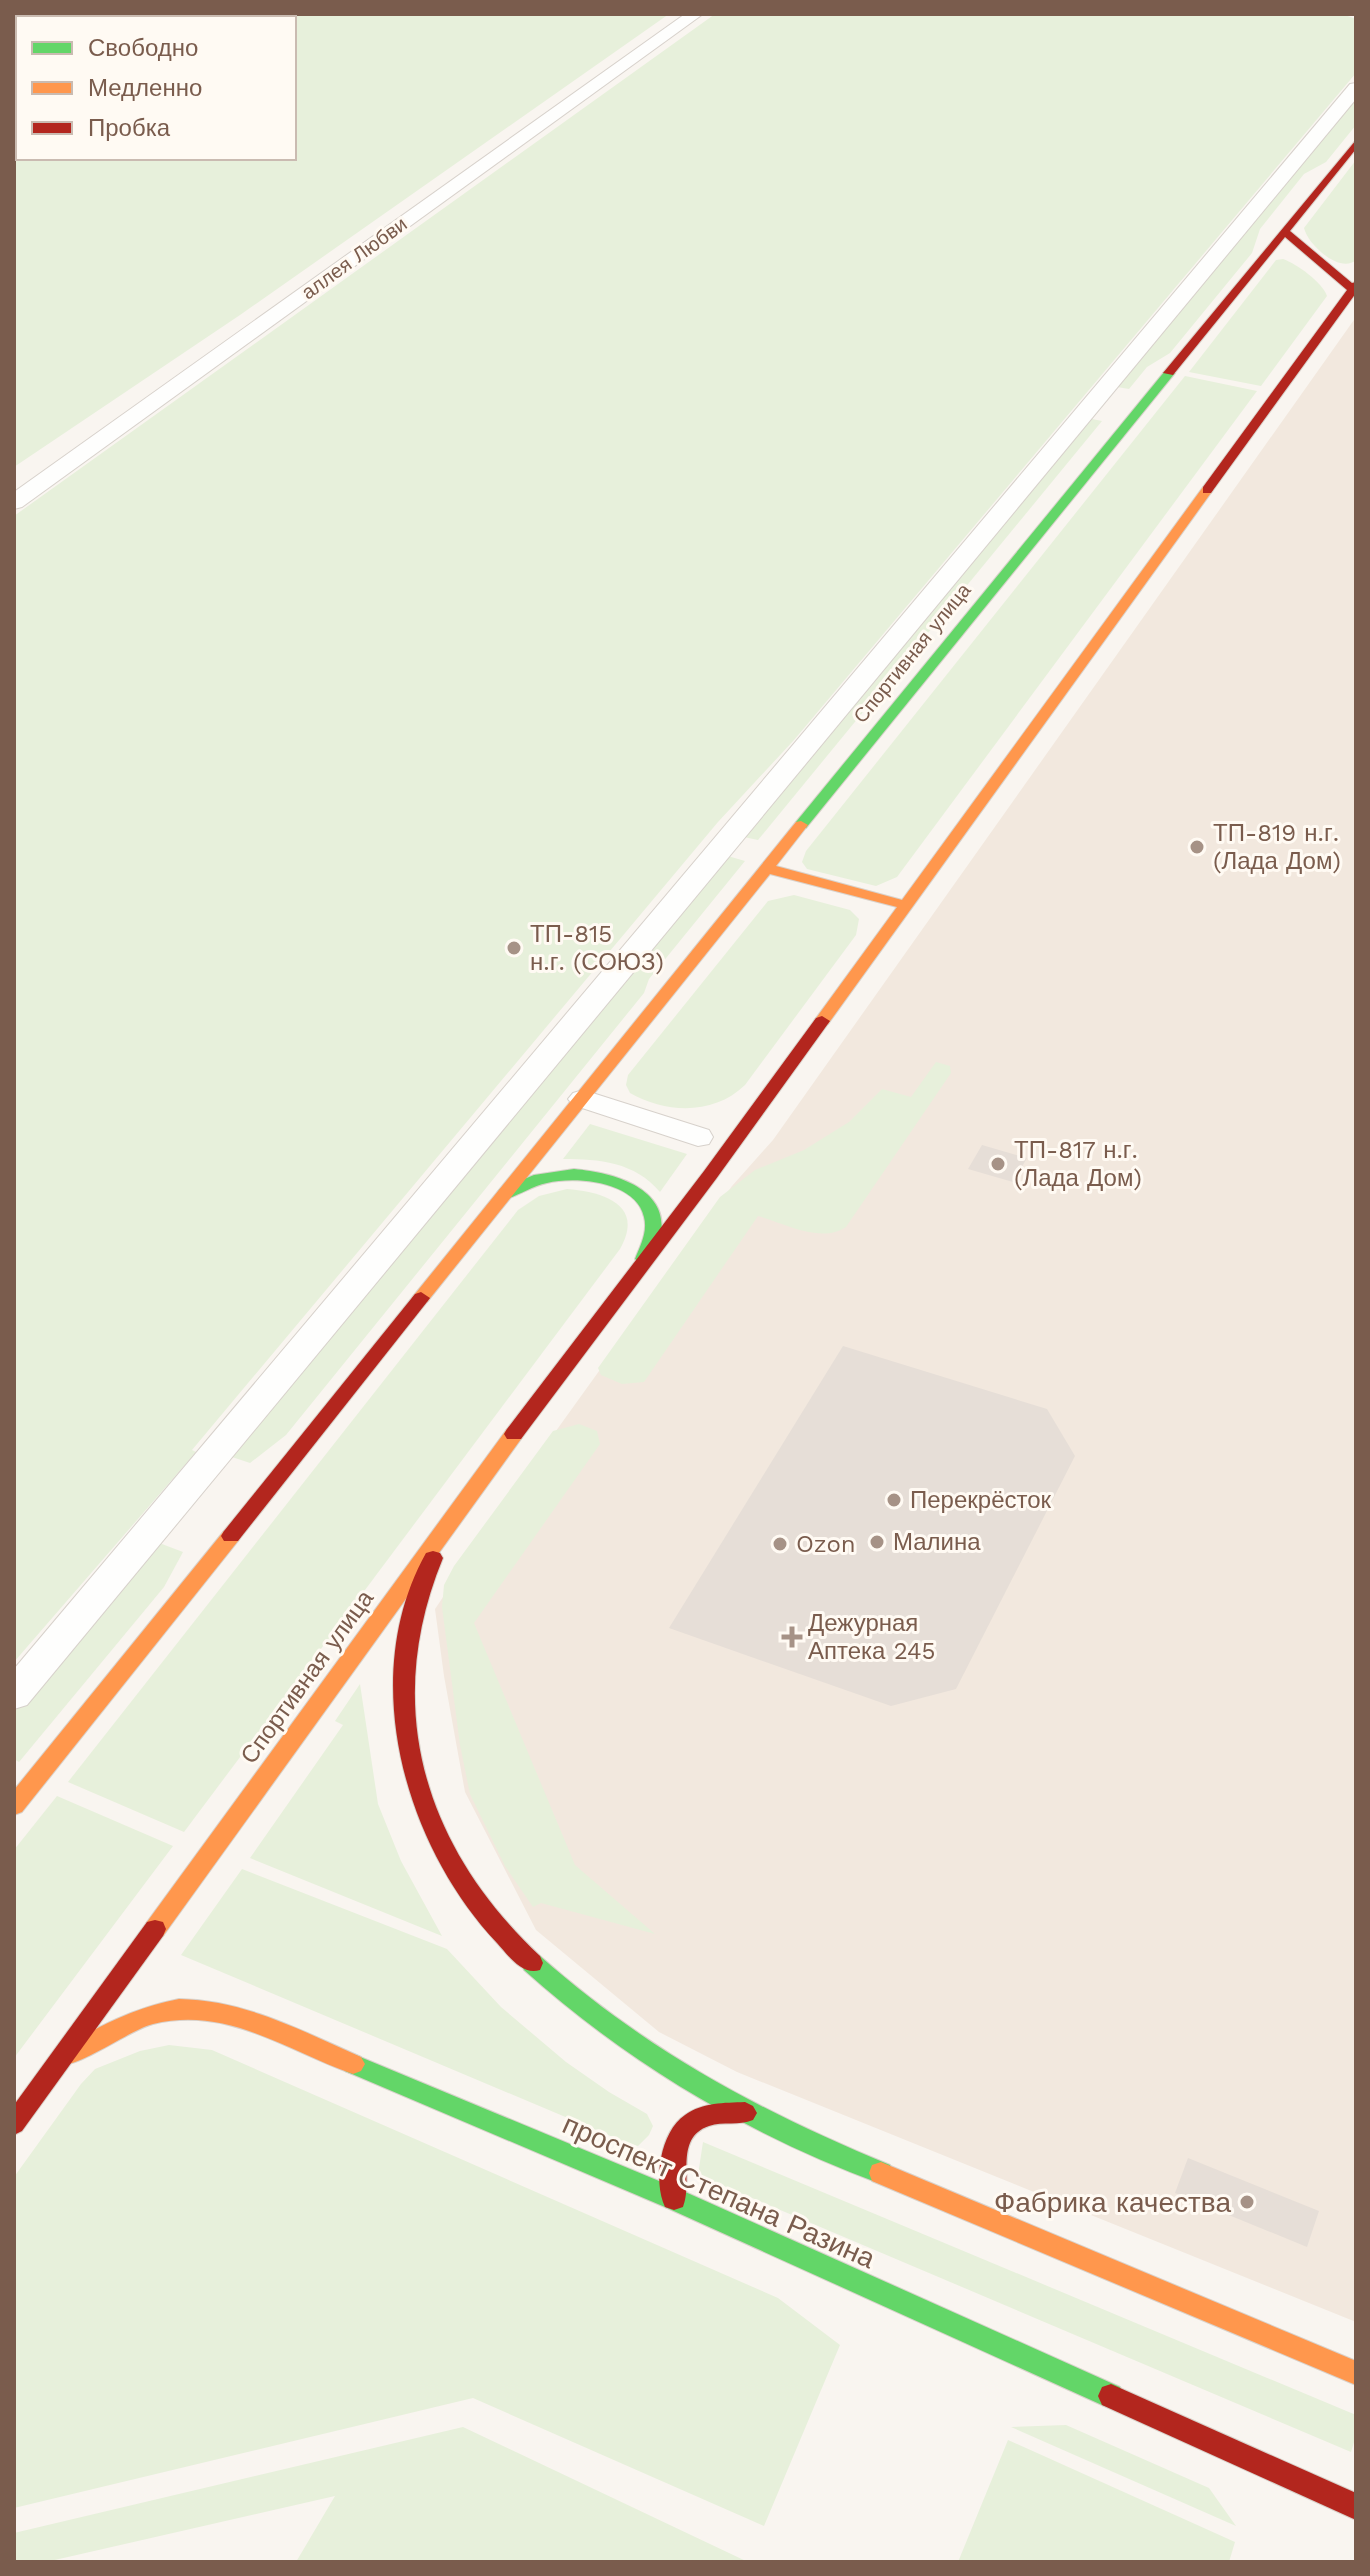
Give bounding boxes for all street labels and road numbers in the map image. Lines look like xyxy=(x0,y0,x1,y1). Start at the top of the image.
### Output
street label: аллея Любви xyxy=(297,212,411,304)
street label: Спортивная улица xyxy=(848,578,976,728)
street label: Спортивная улица xyxy=(235,1584,380,1769)
street label: проспект Степана Разина xyxy=(558,2108,880,2275)

